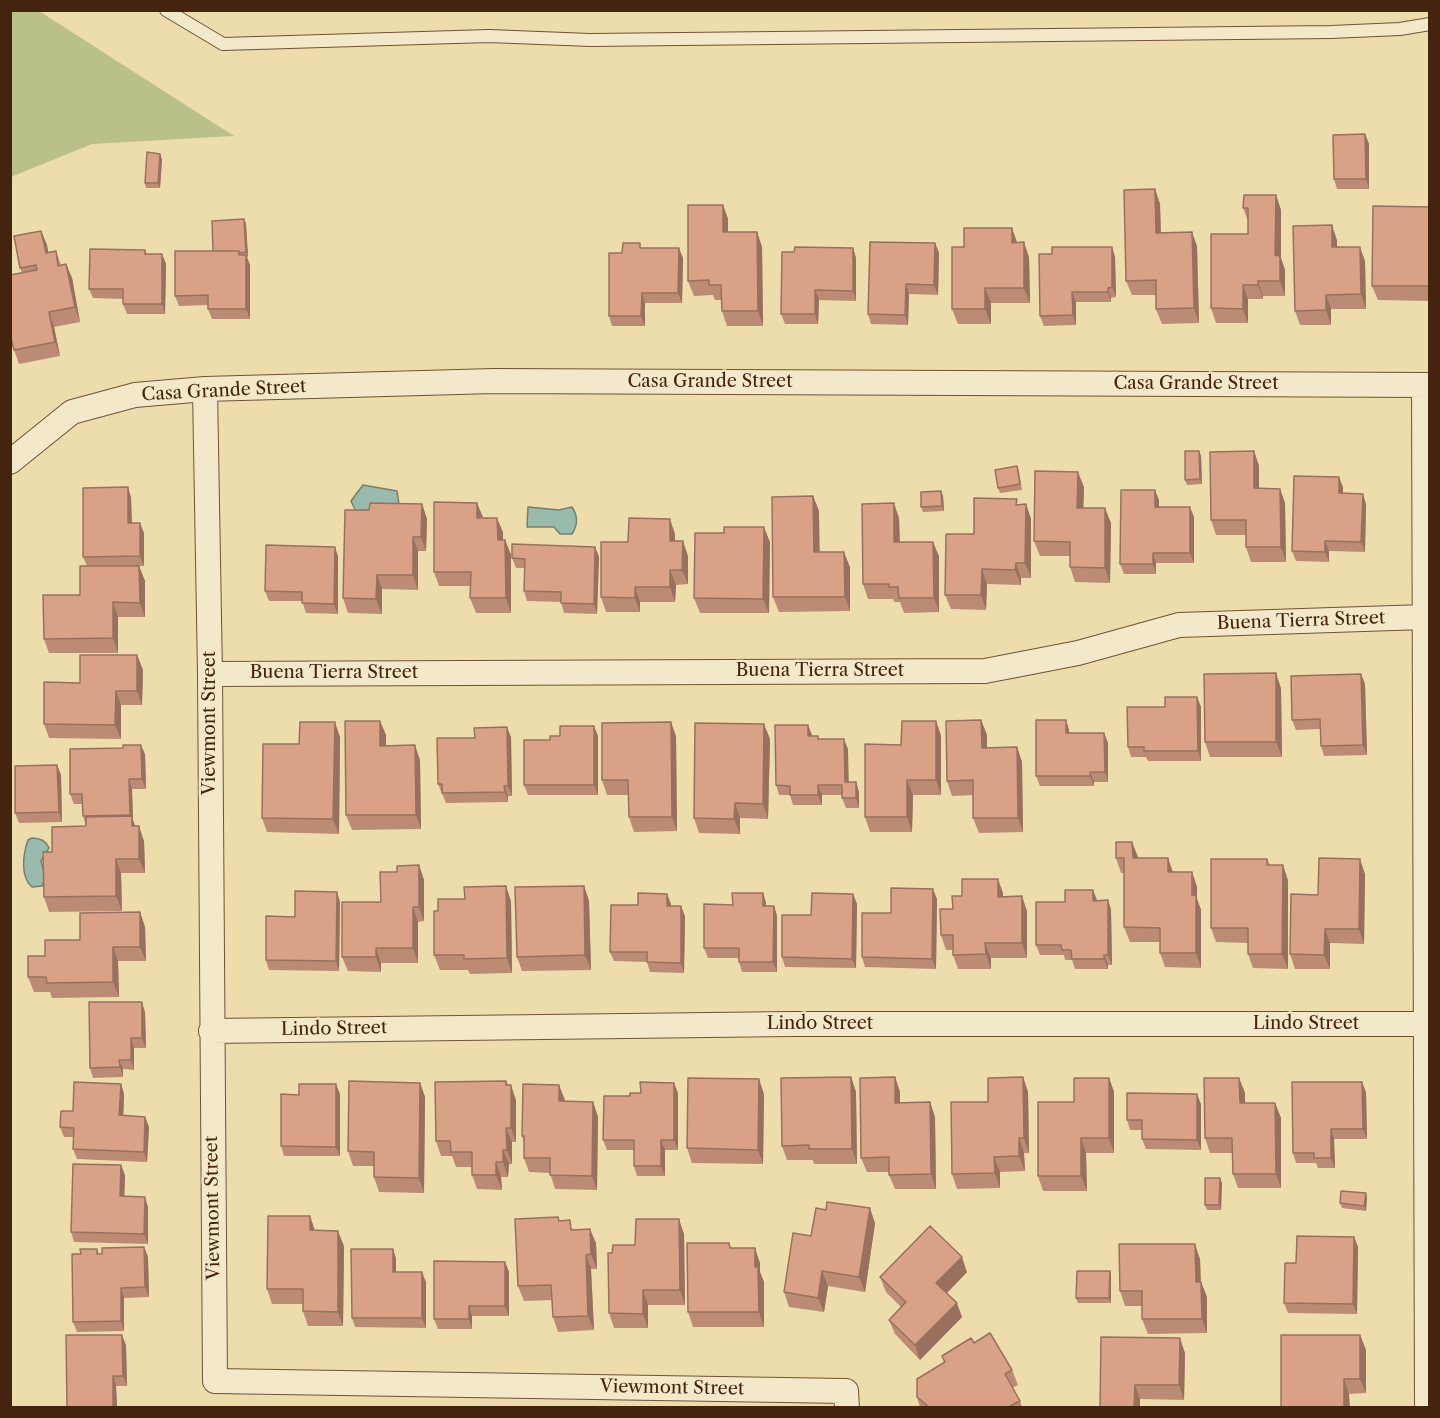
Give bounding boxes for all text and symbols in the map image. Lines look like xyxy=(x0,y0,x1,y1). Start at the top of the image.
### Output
street label: Casa Grande Street xyxy=(627,371,793,393)
street label: Casa Grande Street xyxy=(1113,373,1279,395)
street label: Casa Grande Street xyxy=(141,376,307,406)
street label: Buena Tierra Street xyxy=(1216,607,1386,635)
street label: Viewmont Street xyxy=(199,651,221,795)
street label: Buena Tierra Street xyxy=(736,660,904,682)
street label: Buena Tierra Street xyxy=(250,662,418,684)
street label: Lindo Street xyxy=(767,1013,873,1035)
street label: Lindo Street xyxy=(1253,1013,1359,1035)
street label: Lindo Street xyxy=(281,1017,387,1041)
street label: Viewmont Street xyxy=(201,1136,225,1280)
street label: Viewmont Street xyxy=(600,1376,744,1400)

